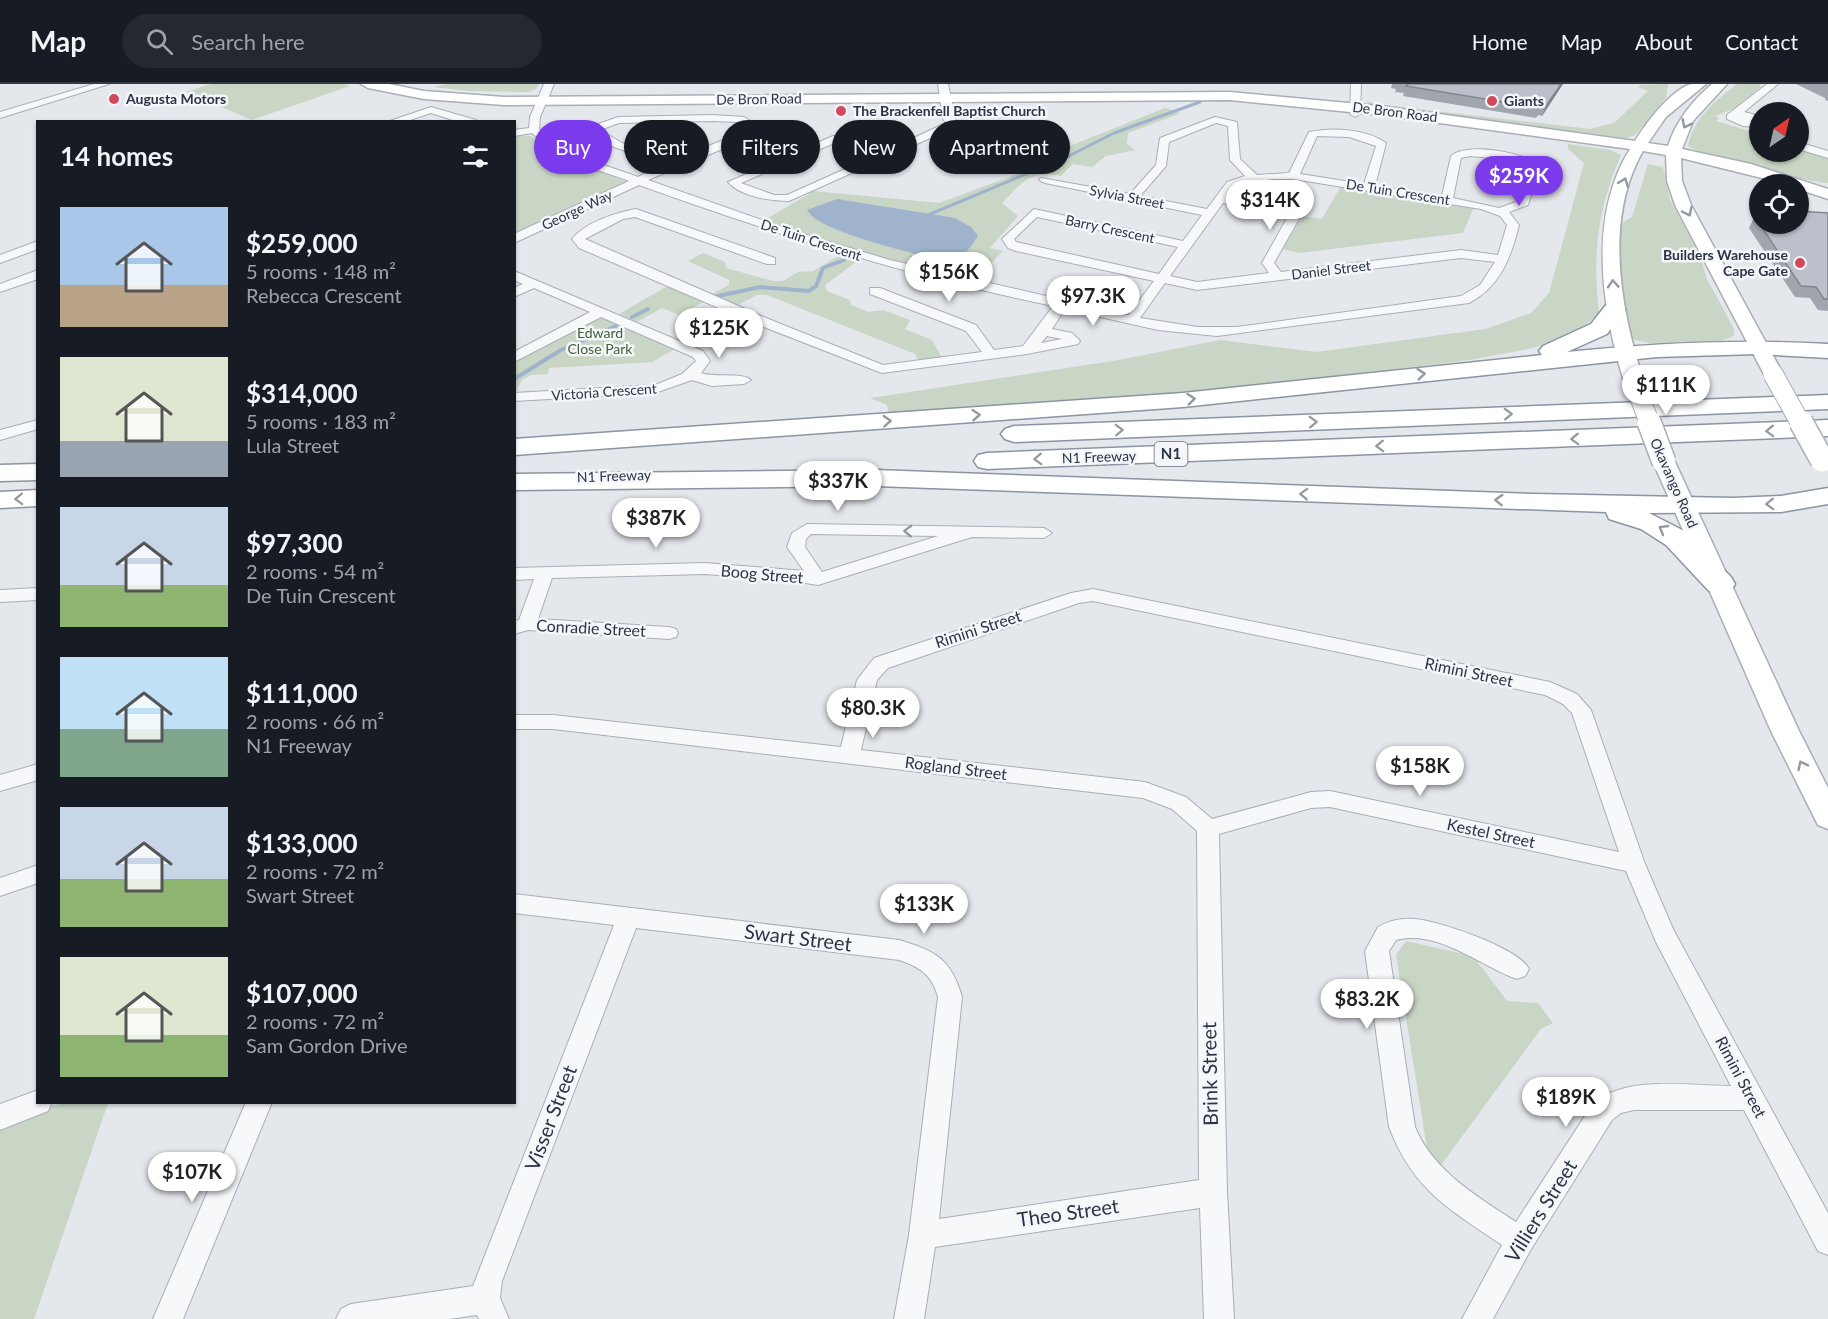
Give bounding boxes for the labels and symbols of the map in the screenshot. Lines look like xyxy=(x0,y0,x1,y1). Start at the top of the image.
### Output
street label: De Bron Road xyxy=(716,89,802,108)
place label: Augusta Motors xyxy=(125,90,226,107)
marker: Augusta Motors xyxy=(107,92,121,106)
place label: Giants xyxy=(1504,92,1544,109)
marker: Giants xyxy=(1485,94,1499,108)
street label: De Bron Road xyxy=(1352,98,1439,125)
place label: The Brackenfell Baptist Church xyxy=(853,102,1046,119)
north arrow xyxy=(1749,102,1809,162)
marker: The Brackenfell Baptist Church xyxy=(834,104,848,118)
one-way arrow xyxy=(1681,117,1693,128)
pin: $259K xyxy=(1477,156,1561,207)
street label: De Tuin Crescent xyxy=(1345,175,1451,208)
one-way arrow xyxy=(1617,177,1629,188)
pin: $314K xyxy=(1228,180,1312,231)
street label: Sylvia Street xyxy=(1088,181,1166,212)
street label: George Way xyxy=(539,185,616,233)
one-way arrow xyxy=(1680,206,1692,217)
street label: Barry Crescent xyxy=(1064,211,1156,246)
street label: De Tuin Crescent xyxy=(759,215,864,264)
place label: Builders Warehouse Cape Gate xyxy=(1663,246,1789,279)
pin: $156K xyxy=(907,252,991,303)
street label: Daniel Street xyxy=(1290,256,1372,283)
marker: Builders Warehouse Cape Gate xyxy=(1793,256,1807,270)
pin: $97.3K xyxy=(1044,276,1142,327)
one-way arrow xyxy=(1606,280,1619,289)
pin: $125K xyxy=(677,308,761,359)
park label: Edward Close Park xyxy=(568,324,633,357)
pin: $111K xyxy=(1624,365,1708,416)
one-way arrow xyxy=(1417,368,1426,381)
street label: Victoria Crescent xyxy=(551,379,657,404)
one-way arrow xyxy=(1186,393,1196,406)
one-way arrow xyxy=(971,408,980,421)
one-way arrow xyxy=(1504,408,1513,421)
one-way arrow xyxy=(883,414,892,427)
one-way arrow xyxy=(1309,416,1318,429)
one-way arrow xyxy=(1114,423,1123,436)
one-way arrow xyxy=(1765,424,1774,437)
one-way arrow xyxy=(1570,432,1579,445)
street label: Okavango Road xyxy=(1647,435,1702,530)
one-way arrow xyxy=(1375,440,1384,453)
road number: N1 xyxy=(1154,442,1188,466)
street label: N1 Freeway xyxy=(1062,447,1137,466)
one-way arrow xyxy=(1034,453,1043,466)
pin: $337K xyxy=(796,461,880,512)
street label: N1 Freeway xyxy=(577,466,652,485)
one-way arrow xyxy=(1299,487,1308,500)
one-way arrow xyxy=(14,493,23,505)
one-way arrow xyxy=(1494,494,1503,507)
pin: $387K xyxy=(614,498,698,549)
one-way arrow xyxy=(1766,498,1775,511)
one-way arrow xyxy=(904,525,913,537)
one-way arrow xyxy=(1659,525,1669,536)
street label: Boog Street xyxy=(720,560,804,587)
street label: Rimini Street xyxy=(932,606,1024,651)
street label: Conradie Street xyxy=(536,615,647,640)
street label: Rimini Street xyxy=(1423,653,1515,690)
pin: $80.3K xyxy=(824,688,922,739)
pin: $158K xyxy=(1378,746,1462,797)
street label: Rogland Street xyxy=(904,752,1008,783)
one-way arrow xyxy=(1798,760,1809,771)
street label: Kestel Street xyxy=(1445,814,1537,851)
pin: $133K xyxy=(882,884,966,935)
street label: Swart Street xyxy=(743,918,853,956)
pin: $83.2K xyxy=(1318,979,1416,1030)
street label: Brink Street xyxy=(1196,1022,1222,1126)
street label: Rimini Street xyxy=(1712,1033,1771,1121)
street label: Visser Street xyxy=(519,1062,581,1174)
pin: $189K xyxy=(1524,1077,1608,1128)
pin: $107K xyxy=(150,1152,234,1203)
street label: Villiers Street xyxy=(1499,1155,1581,1266)
street label: Theo Street xyxy=(1015,1193,1120,1231)

